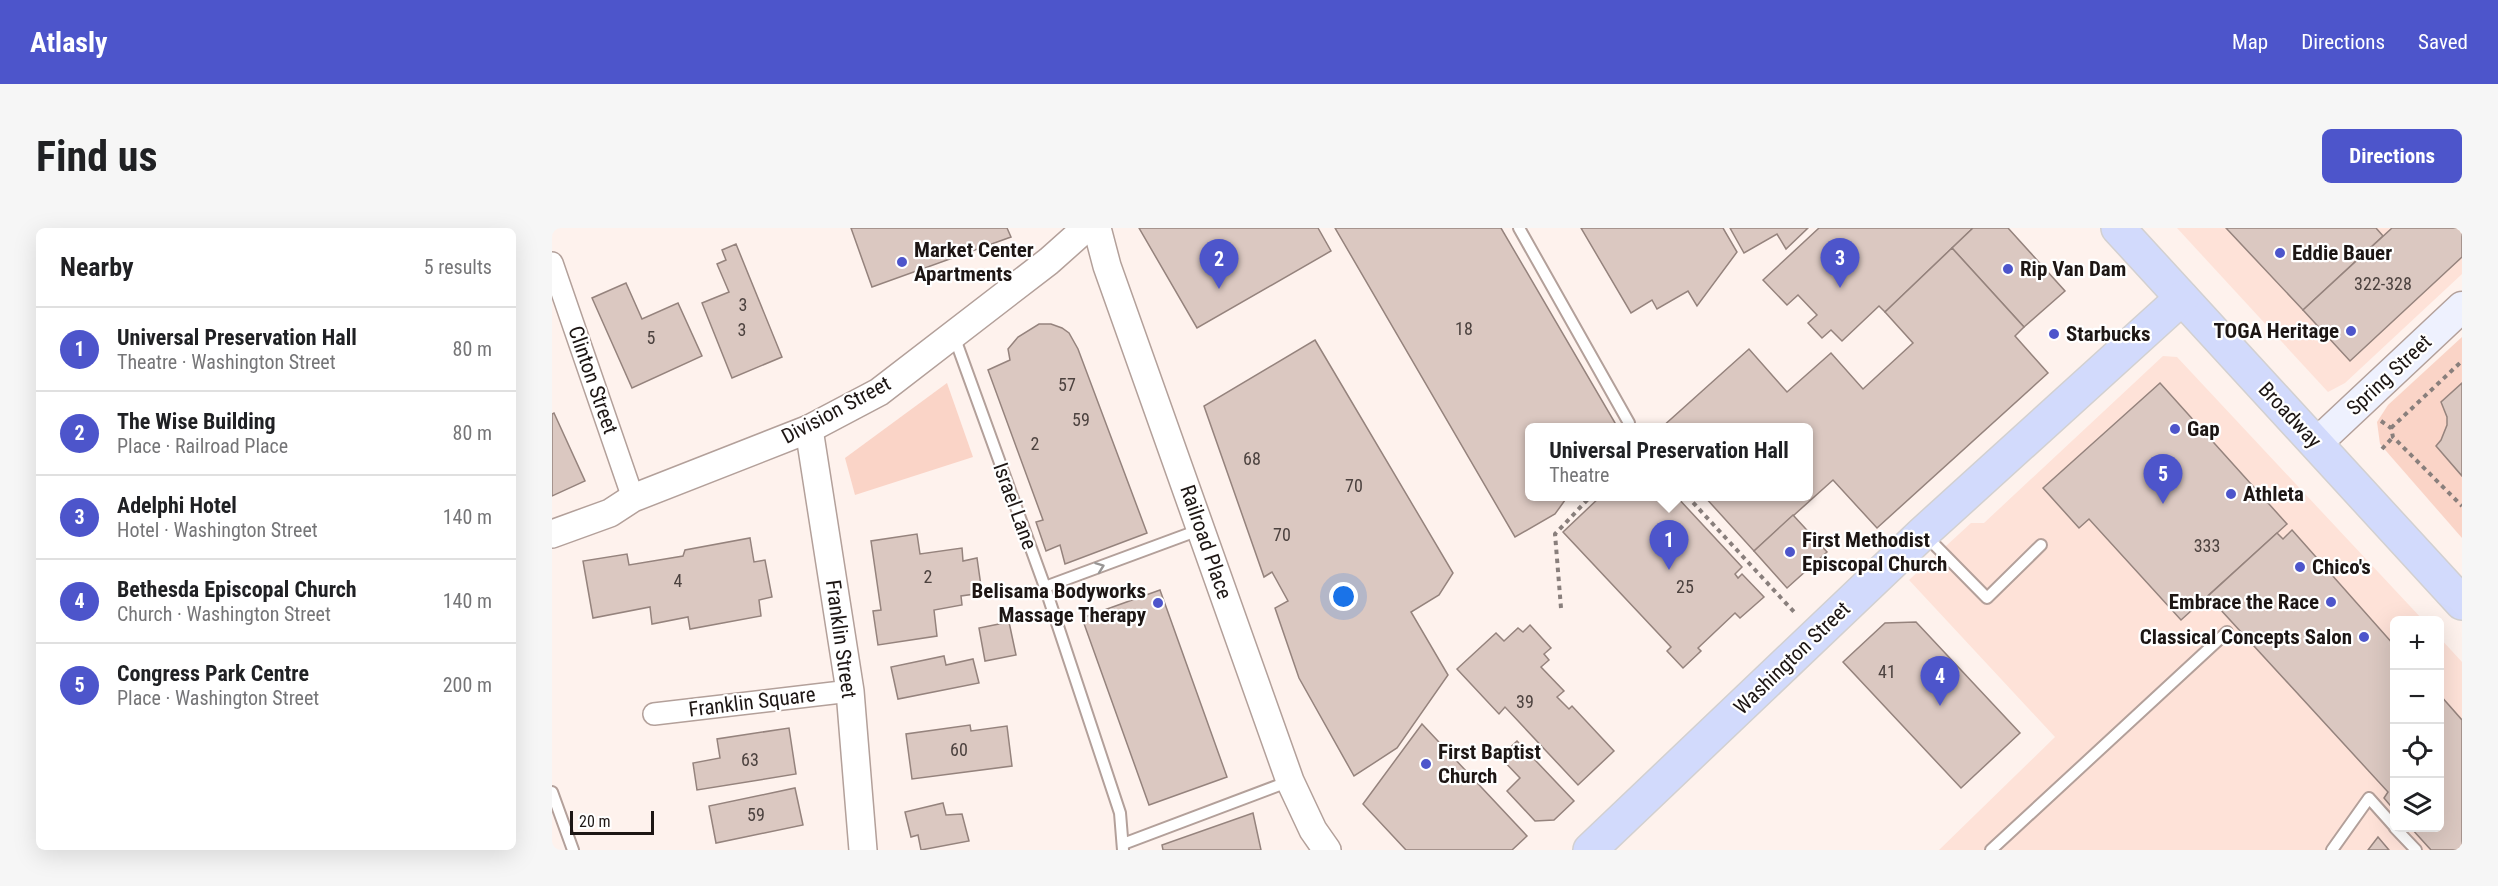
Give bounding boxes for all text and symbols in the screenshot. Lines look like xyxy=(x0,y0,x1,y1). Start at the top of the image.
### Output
text: Atlasly xyxy=(30,26,108,59)
text: Map xyxy=(2232,30,2268,54)
text: Directions xyxy=(2301,30,2385,54)
text: Saved xyxy=(2418,30,2468,54)
button: Directions xyxy=(2322,129,2462,183)
text: Find us xyxy=(36,132,157,181)
place label: Market Center Apartments xyxy=(914,238,1034,286)
pin: 3 xyxy=(1820,238,1860,288)
pin: 2 xyxy=(1200,239,1238,289)
place label: Eddie Bauer xyxy=(2292,241,2392,265)
marker: Eddie Bauer xyxy=(2273,246,2287,260)
text: Nearby xyxy=(60,252,134,282)
text: 5 results xyxy=(424,255,492,279)
marker: Market Center Apartments xyxy=(895,255,909,269)
place label: Rip Van Dam xyxy=(2020,257,2126,281)
marker: Rip Van Dam xyxy=(2001,262,2015,276)
house number: 322-328 xyxy=(2354,273,2412,294)
house number: 3 xyxy=(739,294,747,315)
house number: 18 xyxy=(1455,318,1473,339)
house number: 3 xyxy=(738,319,746,340)
place label: TOGA Heritage xyxy=(2213,319,2339,343)
place label: Starbucks xyxy=(2066,322,2151,346)
street label: Clinton Street xyxy=(563,323,623,437)
marker: TOGA Heritage xyxy=(2344,324,2358,338)
text: Universal Preservation Hall xyxy=(117,325,357,350)
house number: 5 xyxy=(647,327,656,348)
marker: Starbucks xyxy=(2047,327,2061,341)
street label: Spring Street xyxy=(2342,330,2436,420)
text: 1 xyxy=(74,337,85,361)
text: 80 m xyxy=(453,337,492,361)
text: Theatre · Washington Street xyxy=(117,350,336,374)
street label: Division Street xyxy=(777,371,895,449)
house number: 57 xyxy=(1058,374,1076,395)
street label: Broadway xyxy=(2254,377,2327,453)
text: The Wise Building xyxy=(117,409,276,434)
house number: 59 xyxy=(1072,409,1090,430)
place label: Gap xyxy=(2187,417,2220,441)
text: 2 xyxy=(74,421,85,445)
text: 80 m xyxy=(453,421,492,445)
marker: Gap xyxy=(2168,422,2182,436)
popup xyxy=(1525,423,1813,501)
house number: 2 xyxy=(1031,433,1040,454)
text: Place · Railroad Place xyxy=(117,434,288,458)
text: Universal Preservation Hall xyxy=(1549,438,1789,463)
house number: 68 xyxy=(1243,448,1261,469)
pin: 5 xyxy=(2144,454,2182,504)
street label: Israel Lane xyxy=(988,459,1042,553)
text: Theatre xyxy=(1549,463,1609,487)
house number: 70 xyxy=(1345,475,1363,496)
street label: Railroad Place xyxy=(1175,482,1237,602)
place label: Athleta xyxy=(2243,482,2304,506)
marker: Athleta xyxy=(2224,487,2238,501)
text: Adelphi Hotel xyxy=(117,493,237,518)
text: 3 xyxy=(74,505,85,529)
text: 140 m xyxy=(443,505,492,529)
text: Hotel · Washington Street xyxy=(117,518,318,542)
pin: 1 xyxy=(1650,520,1688,570)
house number: 70 xyxy=(1273,524,1291,545)
place label: First Methodist Episcopal Church xyxy=(1802,528,1947,576)
house number: 333 xyxy=(2194,535,2220,556)
marker: First Methodist Episcopal Church xyxy=(1783,545,1797,559)
place label: Chico's xyxy=(2312,555,2371,579)
marker: Chico's xyxy=(2293,560,2307,574)
one-way arrow xyxy=(1093,562,1104,574)
house number: 2 xyxy=(924,566,933,587)
house number: 4 xyxy=(674,570,683,591)
house number: 25 xyxy=(1676,576,1694,597)
text: Bethesda Episcopal Church xyxy=(117,577,357,602)
street label: Franklin Street xyxy=(821,578,861,700)
place label: Belisama Bodyworks Massage Therapy xyxy=(972,579,1147,627)
your location xyxy=(1329,582,1358,611)
text: 4 xyxy=(74,589,85,613)
text: 140 m xyxy=(443,589,492,613)
place label: Embrace the Race xyxy=(2169,590,2319,614)
marker: Embrace the Race xyxy=(2324,595,2338,609)
marker: Belisama Bodyworks Massage Therapy xyxy=(1151,596,1165,610)
street label: Washington Street xyxy=(1729,597,1855,719)
text: Church · Washington Street xyxy=(117,602,331,626)
map controls xyxy=(2390,616,2444,832)
button: + xyxy=(2390,616,2444,670)
place label: Classical Concepts Salon xyxy=(2140,625,2352,649)
marker: Classical Concepts Salon xyxy=(2357,630,2371,644)
pin: 4 xyxy=(1920,656,1960,706)
text: Congress Park Centre xyxy=(117,661,309,686)
house number: 41 xyxy=(1878,661,1896,682)
button: − xyxy=(2390,670,2444,724)
text: 5 xyxy=(74,673,85,697)
text: 200 m xyxy=(443,673,492,697)
street label: Franklin Square xyxy=(687,682,817,722)
text: Place · Washington Street xyxy=(117,686,319,710)
house number: 39 xyxy=(1516,691,1534,712)
button: locate xyxy=(2390,724,2444,778)
house number: 60 xyxy=(950,739,968,760)
place label: First Baptist Church xyxy=(1438,740,1541,788)
house number: 63 xyxy=(741,749,759,770)
marker: First Baptist Church xyxy=(1419,757,1433,771)
button: layers xyxy=(2390,778,2444,832)
house number: 59 xyxy=(747,804,765,825)
scale bar xyxy=(570,808,654,836)
text: 20 m xyxy=(579,812,611,831)

